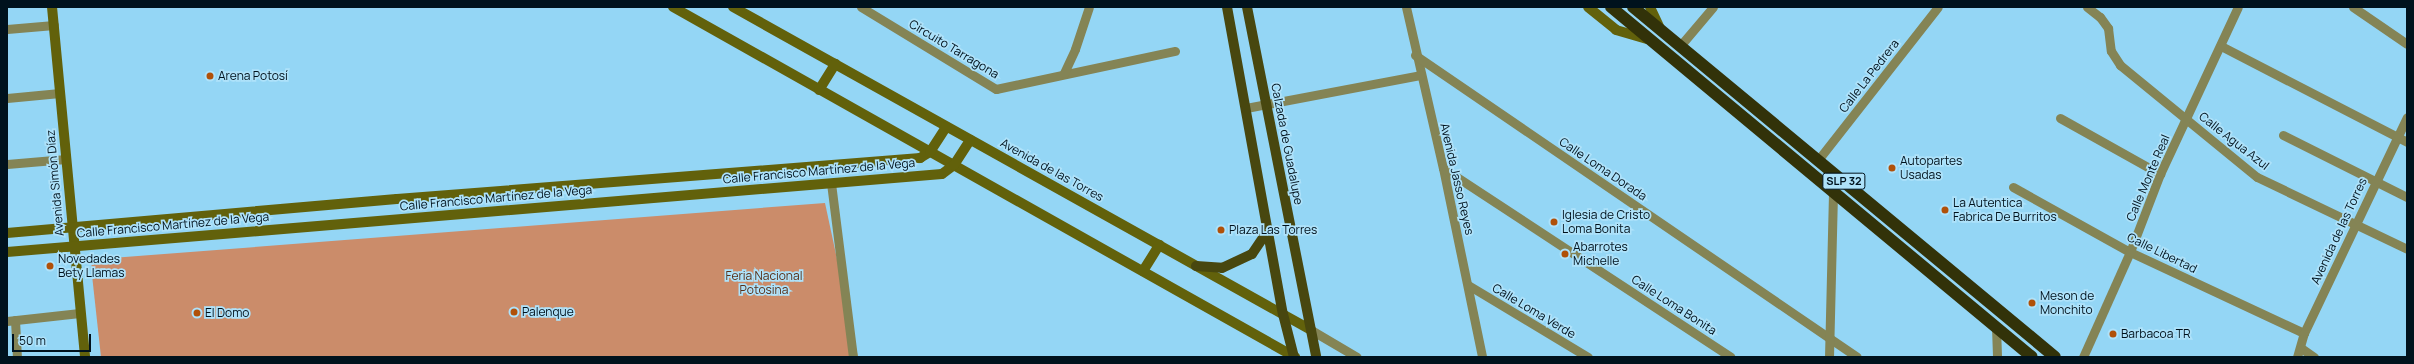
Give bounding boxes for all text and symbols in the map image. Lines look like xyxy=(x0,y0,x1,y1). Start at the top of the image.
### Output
street label: Circuito Tarragona xyxy=(906,16,1002,82)
street label: Calle La Pedrera xyxy=(1836,37,1902,115)
place label: Arena Potosí xyxy=(218,69,288,83)
marker: Arena Potosí xyxy=(205,71,215,81)
street label: Calzada de Guadalupe xyxy=(1268,82,1306,206)
street label: Calle Agua Azul xyxy=(2196,109,2272,173)
street label: Avenida Jasso Reyes xyxy=(1437,122,1477,236)
street label: Avenida Simón Díaz xyxy=(43,129,67,237)
street label: Calle Monte Real xyxy=(2123,133,2173,223)
street label: Calle Loma Dorada xyxy=(1557,134,1649,204)
street label: Avenida de las Torres xyxy=(998,136,1106,204)
place label: Autopartes Usadas xyxy=(1900,154,1962,182)
street label: Calle Francisco Martínez de la Vega xyxy=(722,155,916,187)
marker: Autopartes Usadas xyxy=(1887,163,1897,173)
road number: SLP 32 xyxy=(1822,172,1866,190)
street label: Avenida de las Torres xyxy=(2308,176,2370,286)
street label: Calle Francisco Martínez de la Vega xyxy=(399,182,593,214)
place label: La Autentica Fabrica De Burritos xyxy=(1953,196,2057,224)
marker: La Autentica Fabrica De Burritos xyxy=(1940,205,1950,215)
place label: Iglesia de Cristo Loma Bonita xyxy=(1562,208,1650,236)
street label: Calle Francisco Martínez de la Vega xyxy=(76,209,270,241)
marker: Iglesia de Cristo Loma Bonita xyxy=(1549,217,1559,227)
place label: Plaza Las Torres xyxy=(1229,223,1317,237)
marker: Plaza Las Torres xyxy=(1216,225,1226,235)
street label: Calle Libertad xyxy=(2125,230,2199,276)
place label: Abarrotes Michelle xyxy=(1573,240,1628,268)
marker: Abarrotes Michelle xyxy=(1560,249,1570,259)
place label: Novedades Bety Llamas xyxy=(58,252,124,280)
marker: Novedades Bety Llamas xyxy=(45,261,55,271)
park label: Feria Nacional Potosina xyxy=(726,269,802,297)
street label: Calle Loma Bonita xyxy=(1629,272,1719,338)
street label: Calle Loma Verde xyxy=(1490,280,1578,342)
place label: Meson de Monchito xyxy=(2040,289,2094,317)
marker: Meson de Monchito xyxy=(2027,298,2037,308)
place label: Palenque xyxy=(522,305,574,319)
place label: El Domo xyxy=(205,306,249,320)
marker: Palenque xyxy=(509,307,519,317)
marker: El Domo xyxy=(192,308,202,318)
scale bar xyxy=(14,326,93,352)
place label: Barbacoa TR xyxy=(2121,327,2190,341)
marker: Barbacoa TR xyxy=(2108,329,2118,339)
text: 50 m xyxy=(19,332,46,349)

